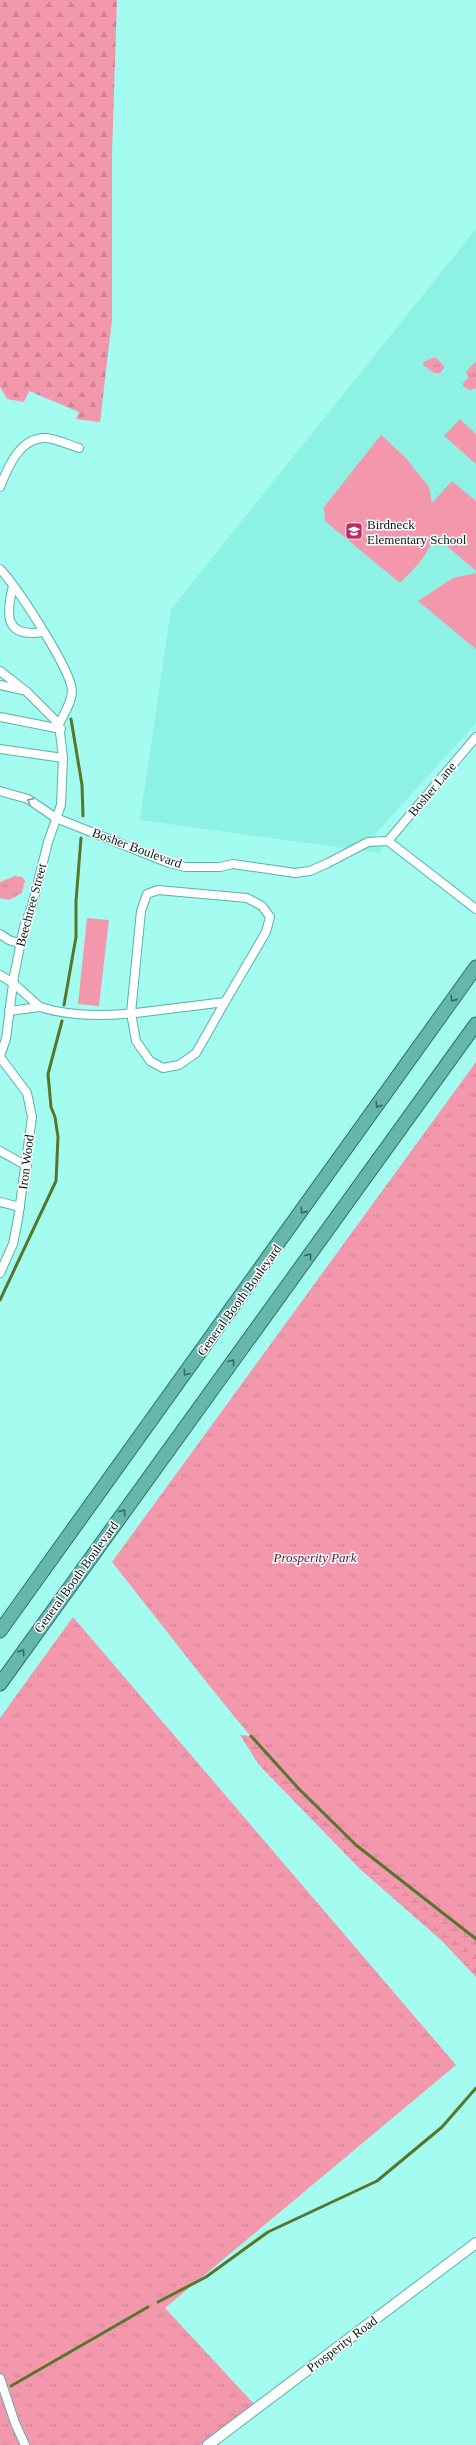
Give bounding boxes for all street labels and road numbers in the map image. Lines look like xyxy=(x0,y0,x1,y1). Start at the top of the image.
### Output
street label: Bosher Lane xyxy=(405,759,459,819)
street label: Bosher Boulevard xyxy=(90,825,184,871)
street label: Beechtree Street xyxy=(13,861,49,948)
street label: Iron Wood xyxy=(15,1133,37,1190)
street label: General Booth Boulevard xyxy=(194,1241,285,1358)
street label: General Booth Boulevard xyxy=(31,1518,122,1635)
street label: Prosperity Road xyxy=(304,2312,381,2375)

